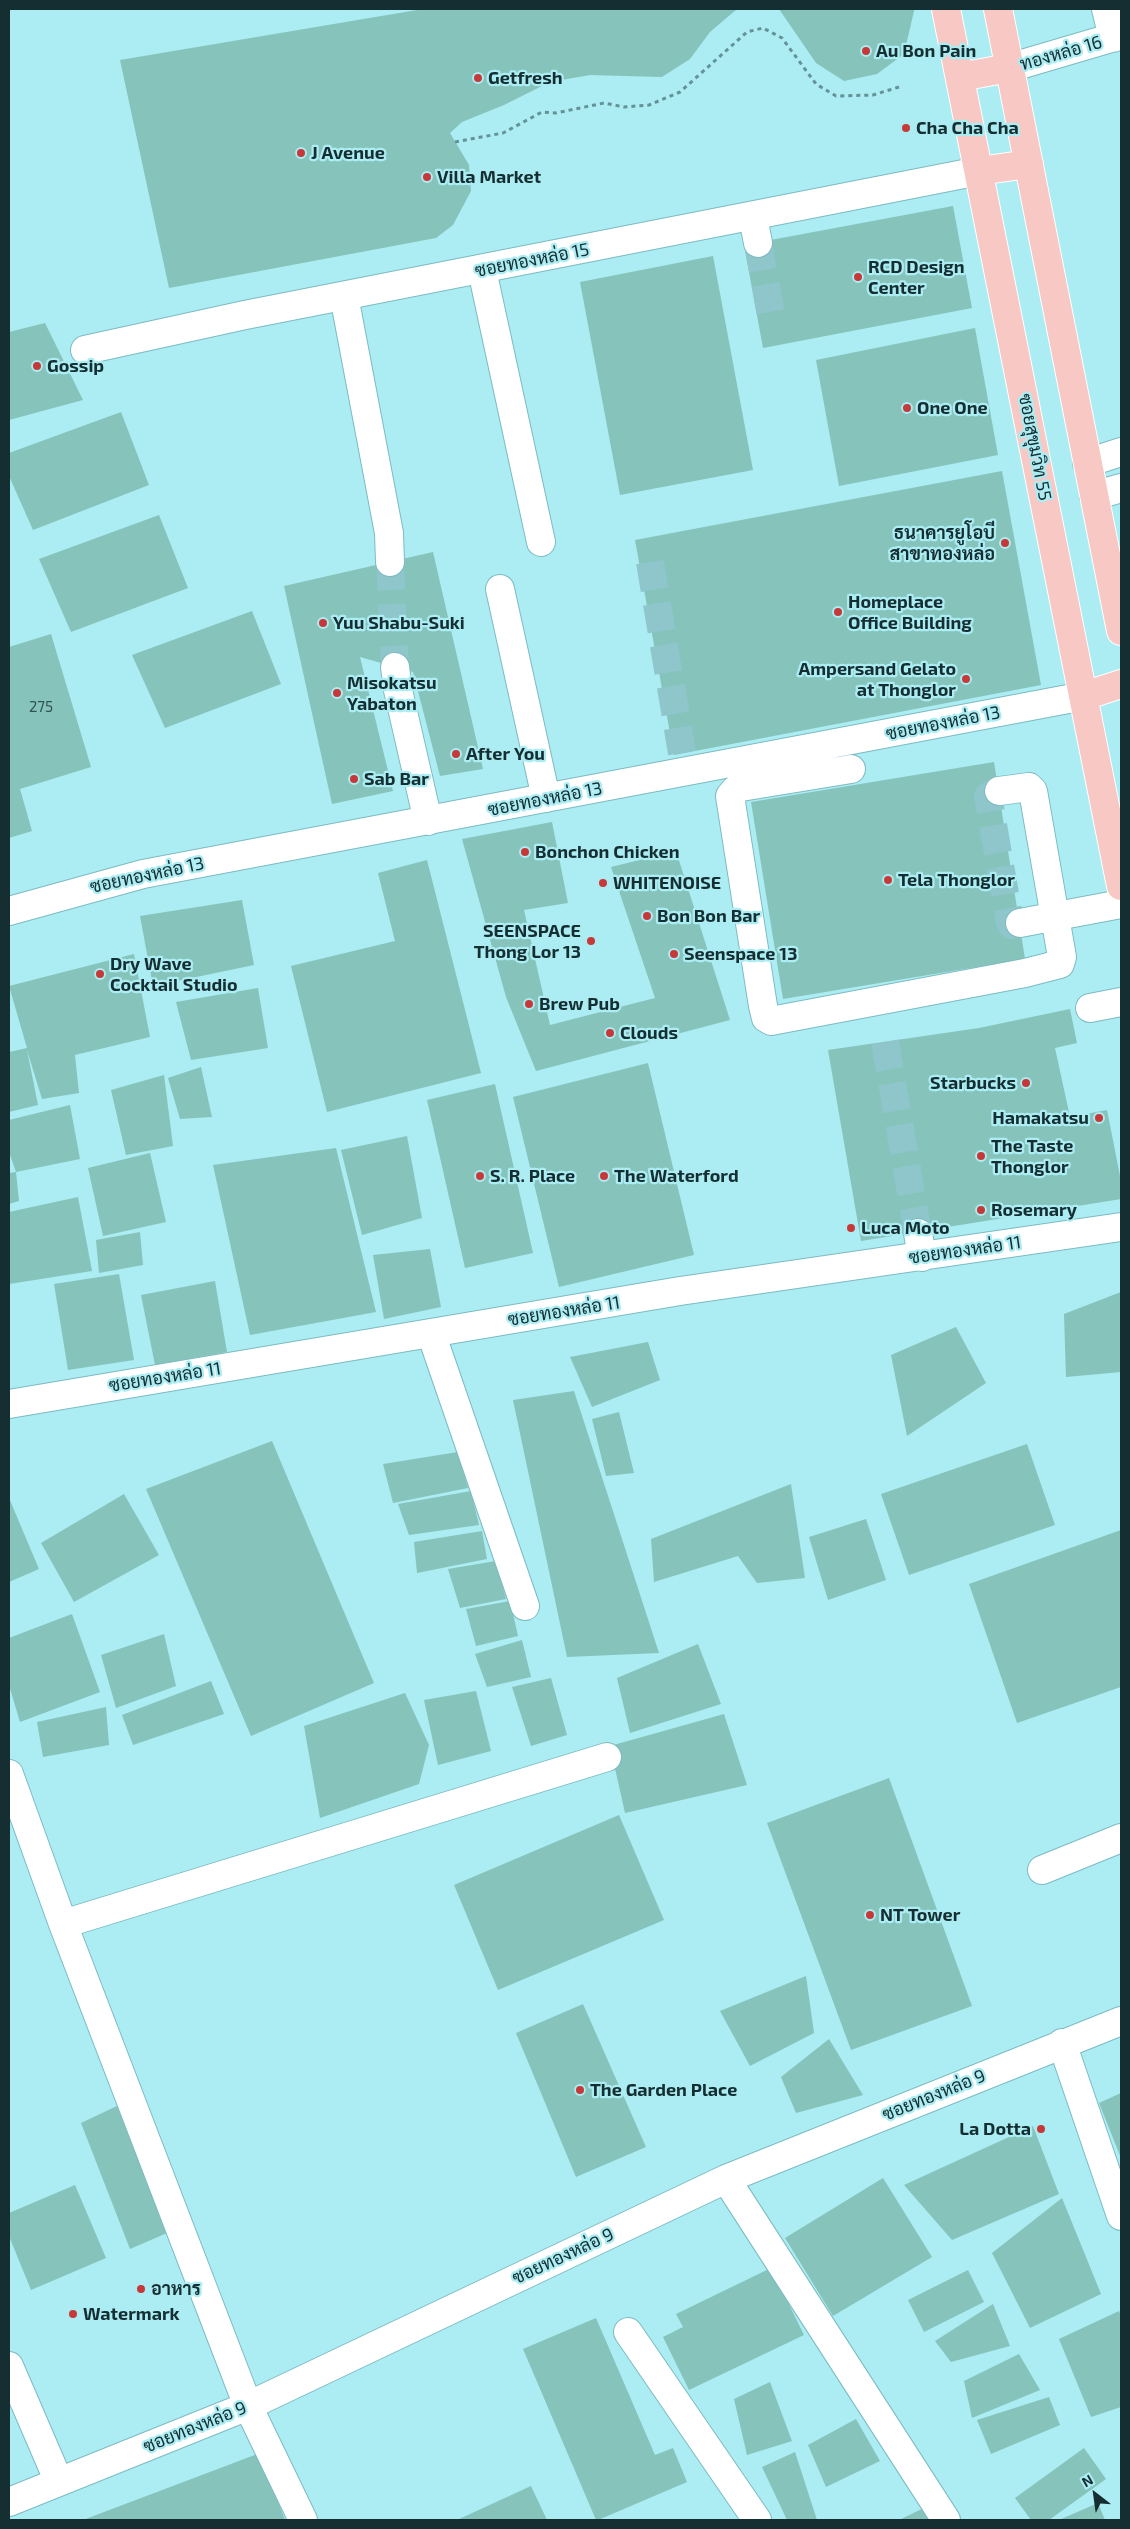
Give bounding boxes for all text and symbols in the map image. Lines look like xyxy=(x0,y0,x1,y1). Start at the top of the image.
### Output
street label: ทองหล่อ 16 xyxy=(1017,31,1105,75)
place label: Au Bon Pain xyxy=(876,40,976,62)
marker: Au Bon Pain xyxy=(860,45,872,57)
place label: Getfresh xyxy=(488,67,563,89)
marker: Getfresh xyxy=(472,72,484,84)
place label: Cha Cha Cha xyxy=(916,117,1019,139)
marker: Cha Cha Cha xyxy=(900,122,912,134)
place label: J Avenue xyxy=(311,142,385,164)
marker: J Avenue xyxy=(295,147,307,159)
place label: Villa Market xyxy=(437,166,541,188)
marker: Villa Market xyxy=(421,171,433,183)
street label: ซอยทองหล่อ 15 xyxy=(473,238,591,282)
place label: RCD Design Center xyxy=(868,256,965,298)
marker: RCD Design Center xyxy=(852,271,864,283)
place label: Gossip xyxy=(47,355,104,377)
marker: Gossip xyxy=(31,360,43,372)
street label: ซอยสุขุมวิท 55 xyxy=(1014,392,1056,502)
place label: One One xyxy=(917,397,988,419)
marker: One One xyxy=(901,402,913,414)
place label: ธนาคารยูโอบี สาขาทองหล่อ xyxy=(890,522,995,564)
marker: ธนาคารยูโอบี สาขาทองหล่อ xyxy=(999,537,1011,549)
place label: Homeplace Office Building xyxy=(848,591,972,634)
marker: Homeplace Office Building xyxy=(832,606,844,618)
place label: Yuu Shabu-Suki xyxy=(333,612,465,634)
marker: Yuu Shabu-Suki xyxy=(317,617,329,629)
place label: Ampersand Gelato at Thonglor xyxy=(799,658,956,701)
place label: Misokatsu Yabaton xyxy=(347,672,437,714)
marker: Ampersand Gelato at Thonglor xyxy=(960,673,972,685)
marker: Misokatsu Yabaton xyxy=(331,687,343,699)
house number: 275 xyxy=(29,698,53,716)
street label: ซอยทองหล่อ 13 xyxy=(884,701,1002,745)
place label: After You xyxy=(466,743,545,765)
marker: After You xyxy=(450,748,462,760)
place label: Sab Bar xyxy=(364,768,429,790)
marker: Sab Bar xyxy=(348,773,360,785)
street label: ซอยทองหล่อ 13 xyxy=(486,777,604,821)
place label: Bonchon Chicken xyxy=(535,841,679,863)
marker: Bonchon Chicken xyxy=(519,846,531,858)
street label: ซอยทองหล่อ 13 xyxy=(88,852,206,898)
place label: Tela Thonglor xyxy=(898,869,1015,891)
place label: WHITENOISE xyxy=(613,872,721,894)
marker: Tela Thonglor xyxy=(882,874,894,886)
marker: WHITENOISE xyxy=(597,877,609,889)
place label: Bon Bon Bar xyxy=(657,905,760,927)
marker: Bon Bon Bar xyxy=(641,910,653,922)
place label: SEENSPACE Thong Lor 13 xyxy=(474,920,581,962)
marker: SEENSPACE Thong Lor 13 xyxy=(585,935,597,947)
place label: Seenspace 13 xyxy=(684,943,797,965)
marker: Seenspace 13 xyxy=(668,948,680,960)
place label: Dry Wave Cocktail Studio xyxy=(110,953,238,996)
marker: Dry Wave Cocktail Studio xyxy=(94,968,106,980)
place label: Brew Pub xyxy=(539,993,620,1015)
marker: Brew Pub xyxy=(523,998,535,1010)
place label: Clouds xyxy=(620,1022,678,1044)
marker: Clouds xyxy=(604,1027,616,1039)
place label: Starbucks xyxy=(930,1072,1016,1094)
marker: Starbucks xyxy=(1020,1077,1032,1089)
place label: Hamakatsu xyxy=(992,1107,1089,1129)
marker: Hamakatsu xyxy=(1093,1112,1105,1124)
place label: The Taste Thonglor xyxy=(991,1135,1073,1178)
marker: The Taste Thonglor xyxy=(975,1150,987,1162)
place label: S. R. Place xyxy=(490,1165,575,1187)
place label: The Waterford xyxy=(614,1165,739,1187)
marker: S. R. Place xyxy=(474,1170,486,1182)
marker: The Waterford xyxy=(598,1170,610,1182)
place label: Rosemary xyxy=(991,1199,1077,1221)
marker: Rosemary xyxy=(975,1204,987,1216)
place label: Luca Moto xyxy=(861,1217,950,1239)
marker: Luca Moto xyxy=(845,1222,857,1234)
street label: ซอยทองหล่อ 11 xyxy=(907,1231,1023,1269)
street label: ซอยทองหล่อ 11 xyxy=(506,1291,622,1331)
street label: ซอยทองหล่อ 11 xyxy=(107,1357,223,1397)
place label: NT Tower xyxy=(880,1904,960,1926)
marker: NT Tower xyxy=(864,1909,876,1921)
street label: ซอยทองหล่อ 9 xyxy=(879,2065,989,2125)
place label: The Garden Place xyxy=(590,2079,737,2101)
marker: The Garden Place xyxy=(574,2084,586,2096)
place label: La Dotta xyxy=(959,2118,1031,2140)
marker: La Dotta xyxy=(1035,2123,1047,2135)
street label: ซอยทองหล่อ 9 xyxy=(509,2223,617,2289)
place label: อาหาร xyxy=(151,2278,201,2300)
marker: อาหาร xyxy=(135,2283,147,2295)
place label: Watermark xyxy=(83,2303,180,2325)
marker: Watermark xyxy=(67,2308,79,2320)
street label: ซอยทองหล่อ 9 xyxy=(140,2397,250,2457)
north arrow xyxy=(1070,2469,1120,2519)
text: N xyxy=(1079,2471,1096,2490)

